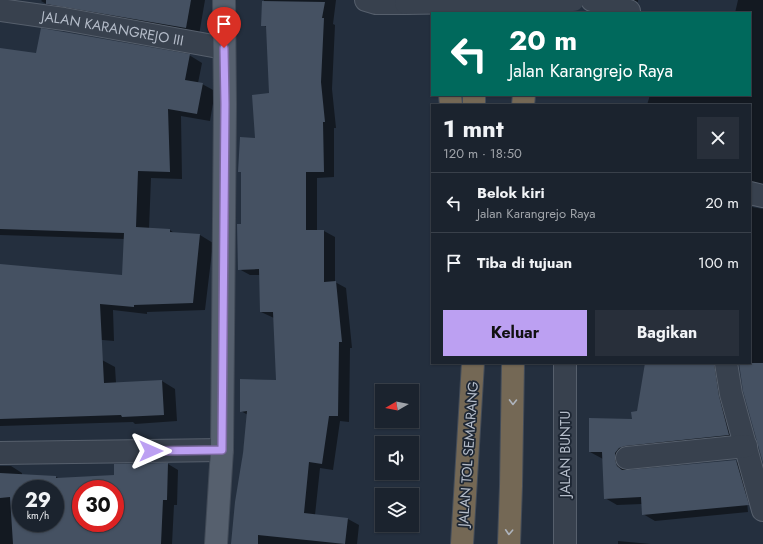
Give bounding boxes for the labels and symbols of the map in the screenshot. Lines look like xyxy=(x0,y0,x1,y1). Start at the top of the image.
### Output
street label: JALAN KARANGREJO III xyxy=(38,6,185,50)
pin xyxy=(207,7.0,241,48)
street label: JALAN TOL SEMARANG xyxy=(453,380,483,529)
north arrow xyxy=(375,384,419,428)
one-way arrow xyxy=(509,399,517,405)
street label: JALAN BUNTU xyxy=(555,411,575,499)
position arrow xyxy=(130,430,172,472)
speed limit sign: 30 xyxy=(72,480,124,532)
one-way arrow xyxy=(505,529,514,535)

